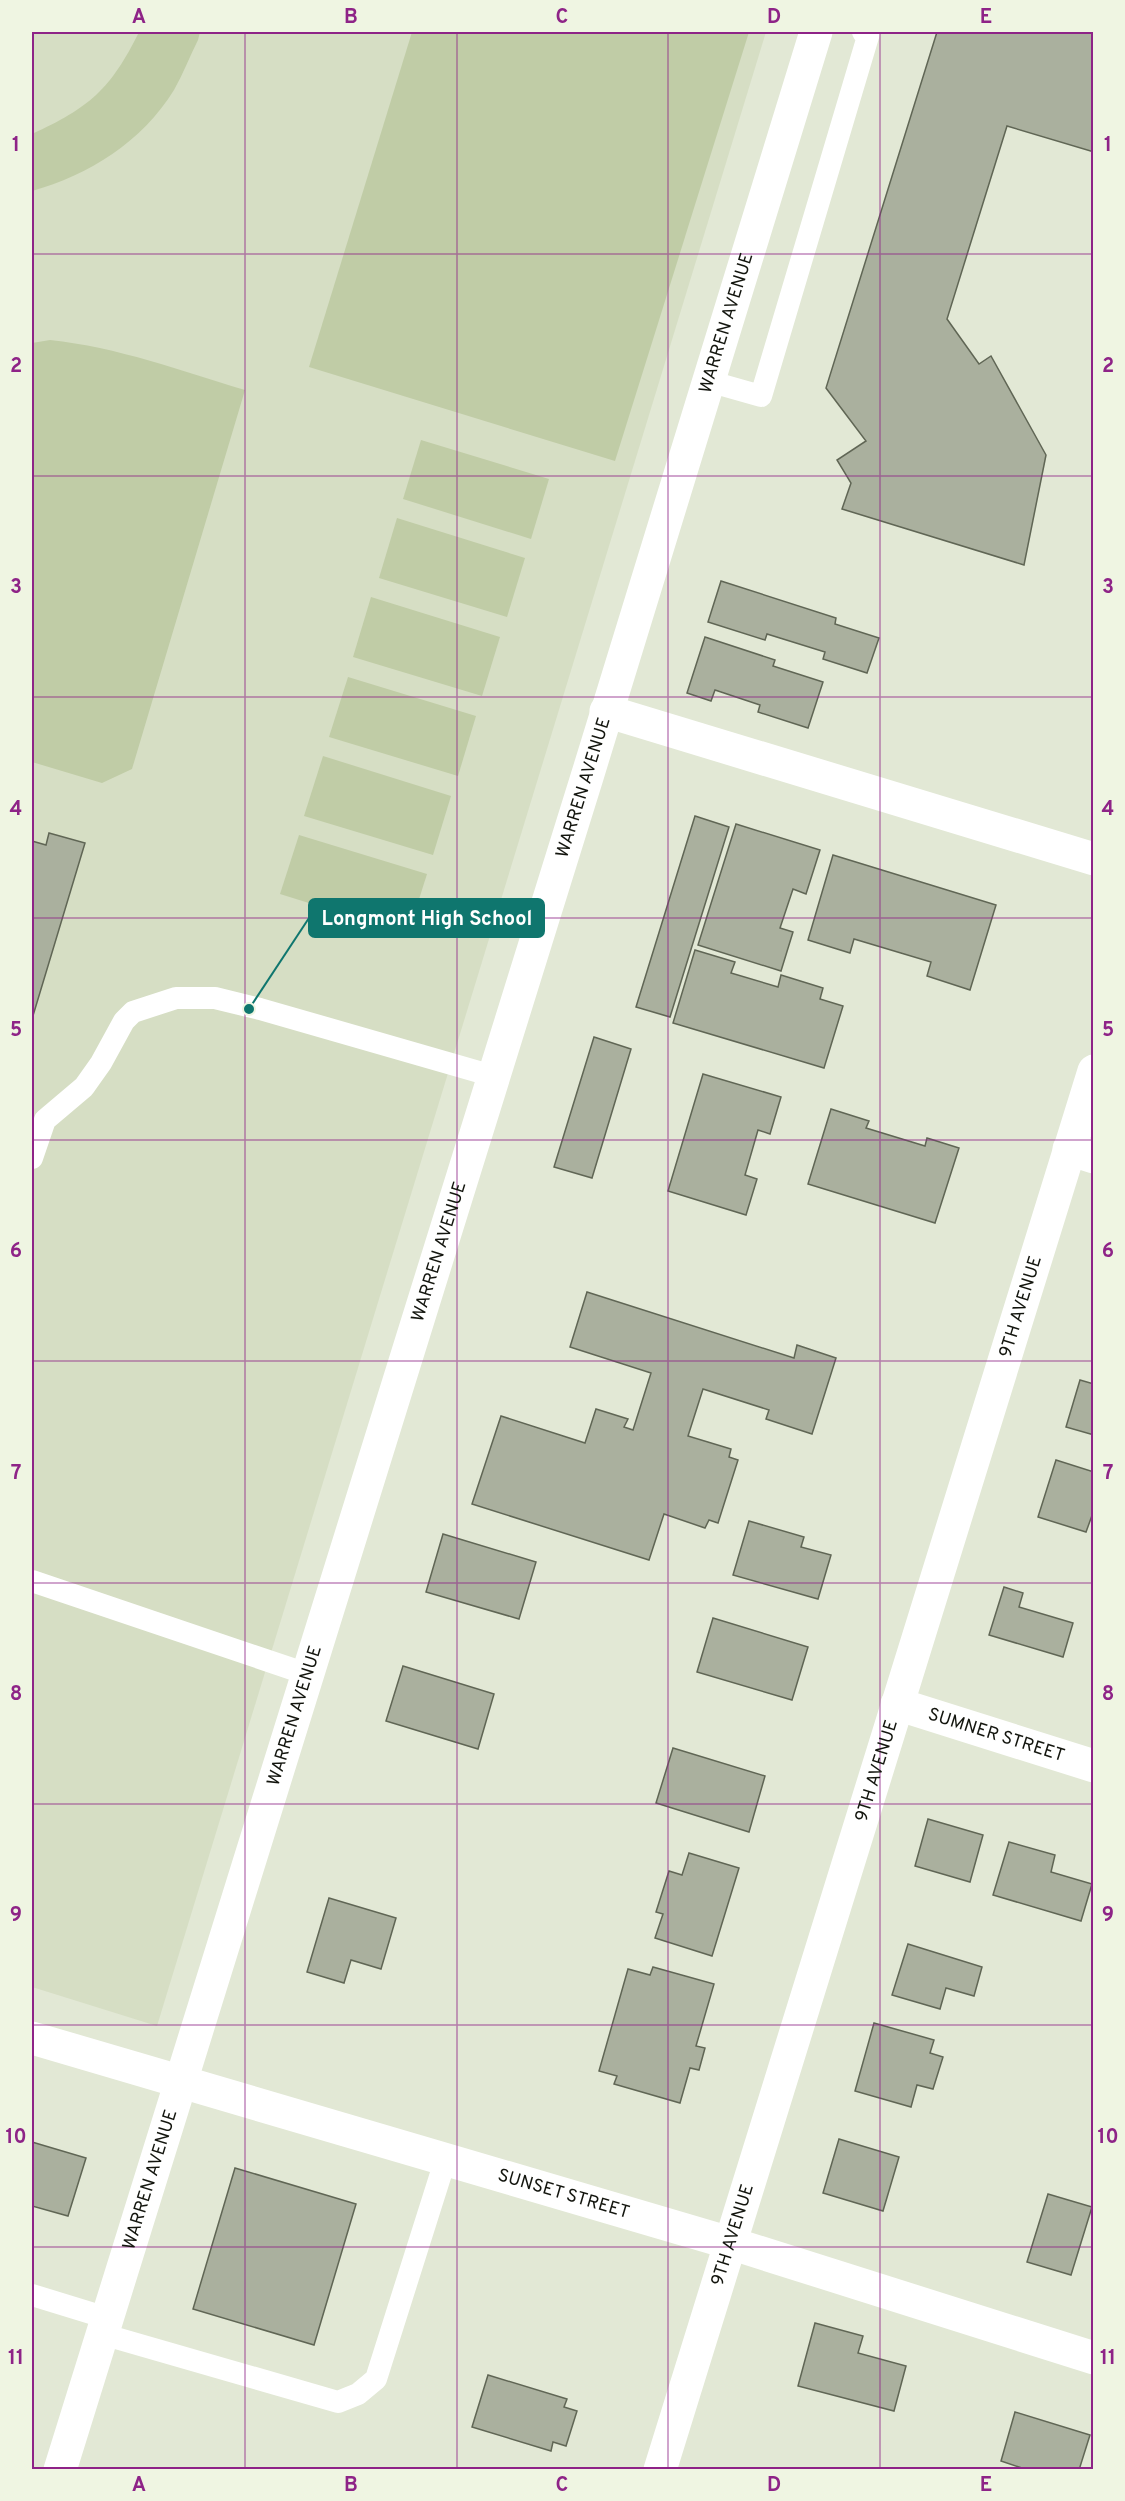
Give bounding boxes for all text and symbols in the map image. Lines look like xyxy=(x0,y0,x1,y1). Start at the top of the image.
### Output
text: A xyxy=(132,5,146,31)
text: B xyxy=(344,5,358,31)
text: C xyxy=(556,5,568,31)
text: D xyxy=(767,5,781,31)
text: E xyxy=(980,5,992,31)
text: 1 xyxy=(12,133,20,159)
text: 1 xyxy=(1104,133,1112,159)
street label: WARREN AVENUE xyxy=(694,250,759,396)
text: 2 xyxy=(10,354,22,380)
text: 2 xyxy=(1102,354,1114,380)
text: 3 xyxy=(10,575,22,601)
text: 3 xyxy=(1102,575,1114,601)
street label: WARREN AVENUE xyxy=(551,715,616,861)
text: 4 xyxy=(10,797,22,823)
text: 4 xyxy=(1102,797,1114,823)
callout: Longmont High School xyxy=(309,899,544,937)
text: Longmont High School xyxy=(322,907,532,933)
text: 5 xyxy=(10,1018,22,1044)
text: 5 xyxy=(1102,1018,1114,1044)
street label: WARREN AVENUE xyxy=(407,1179,472,1325)
text: 6 xyxy=(10,1239,22,1265)
text: 6 xyxy=(1102,1239,1114,1265)
street label: 9TH AVENUE xyxy=(994,1253,1047,1360)
text: 7 xyxy=(11,1461,21,1487)
text: 7 xyxy=(1103,1461,1113,1487)
street label: WARREN AVENUE xyxy=(262,1643,327,1789)
text: 8 xyxy=(10,1682,22,1708)
text: 8 xyxy=(1102,1682,1114,1708)
street label: SUMNER STREET xyxy=(925,1703,1067,1768)
street label: 9TH AVENUE xyxy=(850,1717,903,1825)
text: 9 xyxy=(10,1903,22,1929)
text: 9 xyxy=(1102,1903,1114,1929)
street label: WARREN AVENUE xyxy=(118,2107,183,2253)
text: 10 xyxy=(5,2125,27,2151)
text: 10 xyxy=(1097,2125,1119,2151)
street label: SUNSET STREET xyxy=(495,2164,632,2224)
street label: 9TH AVENUE xyxy=(706,2181,759,2289)
text: 11 xyxy=(8,2346,24,2372)
text: 11 xyxy=(1100,2346,1116,2372)
text: A xyxy=(132,2473,146,2499)
text: B xyxy=(344,2473,358,2499)
text: C xyxy=(556,2473,568,2499)
text: D xyxy=(767,2473,781,2499)
text: E xyxy=(980,2473,992,2499)

